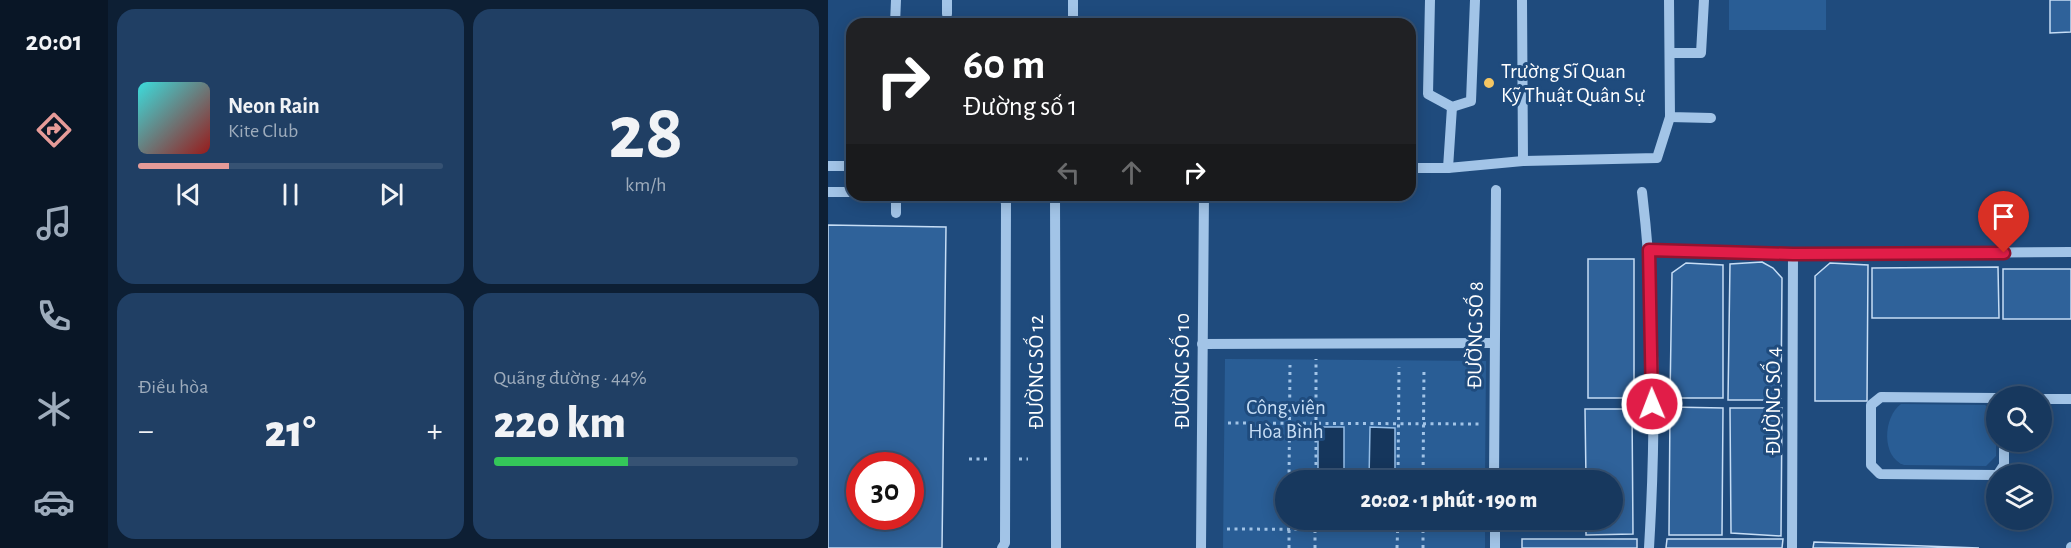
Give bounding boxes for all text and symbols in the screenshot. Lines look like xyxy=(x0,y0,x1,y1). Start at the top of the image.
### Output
text: 20:01 xyxy=(26,28,82,55)
icon: right xyxy=(864,42,942,120)
text: 60 m xyxy=(963,44,1045,86)
place label: Trường Sĩ Quan Kỹ Thuật Quân Sự xyxy=(1501,61,1645,106)
marker: Trường Sĩ Quan Kỹ Thuật Quân Sự xyxy=(1482,76,1496,90)
text: Đường số 1 xyxy=(963,93,1077,120)
text: Neon Rain xyxy=(228,95,320,117)
text: 28 xyxy=(608,95,683,173)
icon: directions xyxy=(33,109,75,151)
text: Kite Club xyxy=(228,121,298,141)
icon: left xyxy=(1052,156,1085,189)
icon: ahead xyxy=(1115,156,1148,189)
icon: right xyxy=(1178,156,1211,189)
text: km/h xyxy=(625,175,666,195)
icon: previous xyxy=(172,178,205,211)
icon: pause xyxy=(274,178,307,211)
icon: next xyxy=(375,178,408,211)
pin xyxy=(1978,191,2029,253)
icon: arrive xyxy=(1987,200,2020,233)
icon: music xyxy=(33,202,75,244)
street label: ĐƯỜNG SỐ 8 xyxy=(1460,281,1487,389)
icon: phone xyxy=(33,295,75,337)
street label: ĐƯỜNG SỐ 10 xyxy=(1168,313,1193,429)
street label: ĐƯỜNG SỐ 12 xyxy=(1022,315,1047,429)
street label: ĐƯỜNG SỐ 4 xyxy=(1759,347,1784,455)
text: Quãng đường · 44% xyxy=(494,368,647,388)
position arrow xyxy=(1620,372,1684,436)
text: Điều hòa xyxy=(138,377,208,397)
map controls xyxy=(1986,386,2052,530)
button: search xyxy=(1986,386,2052,452)
icon: climate xyxy=(33,388,75,430)
park label: Công viên Hòa Bình xyxy=(1246,397,1326,442)
text: 220 km xyxy=(494,401,626,446)
text: 21° xyxy=(265,410,316,455)
text: − xyxy=(138,415,154,448)
text: + xyxy=(427,415,442,448)
speed limit sign: 30 xyxy=(846,452,924,530)
button: layers xyxy=(1986,464,2052,530)
icon: car xyxy=(33,481,75,523)
text: 20:02 · 1 phút · 190 m xyxy=(1361,489,1537,511)

